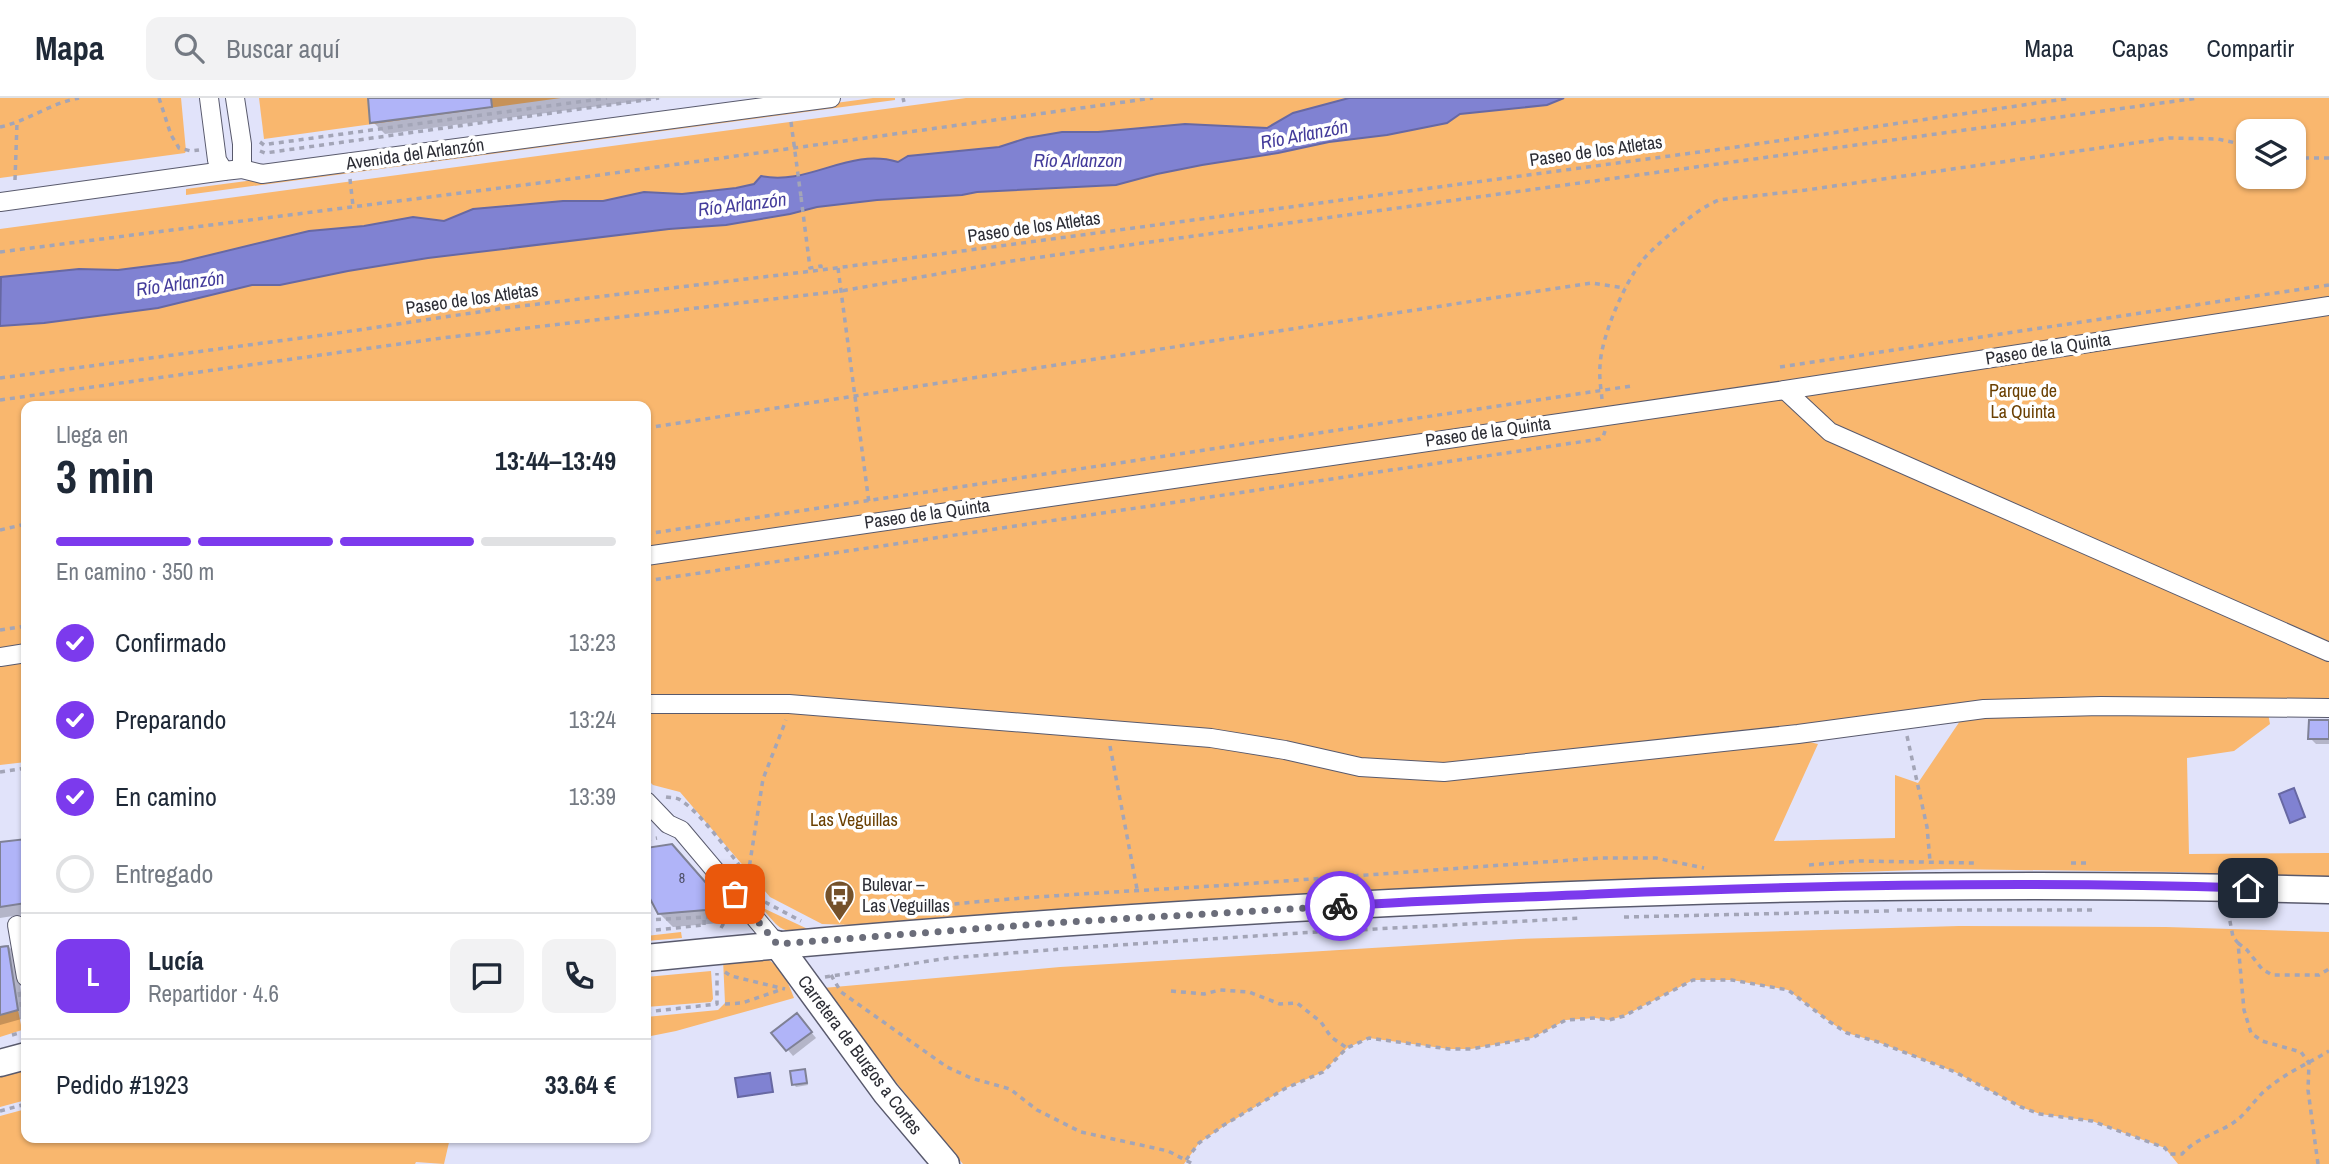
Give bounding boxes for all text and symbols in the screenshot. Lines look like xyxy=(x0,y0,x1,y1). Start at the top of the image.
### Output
search box xyxy=(146,17,636,80)
text: Mapa xyxy=(35,26,104,70)
icon: search xyxy=(170,29,208,67)
text: Buscar aquí xyxy=(226,31,340,66)
text: Mapa xyxy=(2024,32,2074,64)
text: Capas xyxy=(2112,32,2169,64)
text: Compartir xyxy=(2207,32,2294,64)
water label: Río Arlanzón xyxy=(1258,113,1350,155)
map controls xyxy=(2236,119,2306,189)
button: layers xyxy=(2236,119,2306,189)
street label: Paseo de los Atletas xyxy=(1528,129,1664,172)
street label: Avenida del Arlanzón xyxy=(343,131,486,176)
water label: Río Arlanzon xyxy=(1033,147,1123,173)
water label: Río Arlanzón xyxy=(696,186,788,222)
street label: Paseo de los Atletas xyxy=(966,205,1102,248)
water label: Río Arlanzón xyxy=(134,264,226,302)
street label: Paseo de los Atletas xyxy=(404,277,540,320)
street label: Paseo de la Quinta xyxy=(1984,326,2112,371)
park label: Parque de La Quinta xyxy=(1989,378,2057,424)
street label: Paseo de la Quinta xyxy=(1424,410,1552,453)
text: Llega en xyxy=(56,419,128,450)
text: 13:44–13:49 xyxy=(495,443,616,478)
text: 3 min xyxy=(56,445,155,507)
street label: Paseo de la Quinta xyxy=(863,492,991,535)
text: En camino · 350 m xyxy=(56,556,214,587)
icon: check xyxy=(56,624,94,662)
text: Confirmado xyxy=(115,625,226,660)
text: 13:23 xyxy=(569,627,616,658)
icon: check xyxy=(56,701,94,739)
text: Preparando xyxy=(115,702,226,737)
text: 13:24 xyxy=(569,704,616,735)
icon: check xyxy=(56,778,94,816)
text: En camino xyxy=(115,779,217,814)
text: 13:39 xyxy=(569,781,616,812)
park label: Las Veguillas xyxy=(810,807,898,832)
text: Entregado xyxy=(115,856,213,891)
pin xyxy=(2218,858,2278,918)
pin xyxy=(705,864,765,924)
house number: 8 xyxy=(679,869,685,887)
icon: home xyxy=(2229,869,2267,907)
courier xyxy=(1305,871,1375,941)
place label: Bulevar – Las Veguillas xyxy=(862,872,950,918)
icon: bag xyxy=(716,875,754,913)
bus stop icon: Bulevar – Las Veguillas xyxy=(822,878,856,922)
icon: bike xyxy=(1321,887,1359,925)
button: chat xyxy=(450,939,524,1013)
button: phone xyxy=(542,939,616,1013)
text: Lucía xyxy=(148,943,204,978)
text: L xyxy=(86,959,100,994)
street label: Carretera de Burgos a Cortes xyxy=(792,970,929,1140)
text: Repartidor · 4.6 xyxy=(148,978,279,1009)
text: Pedido #1923 xyxy=(56,1067,189,1102)
text: 33.64 € xyxy=(545,1067,616,1102)

